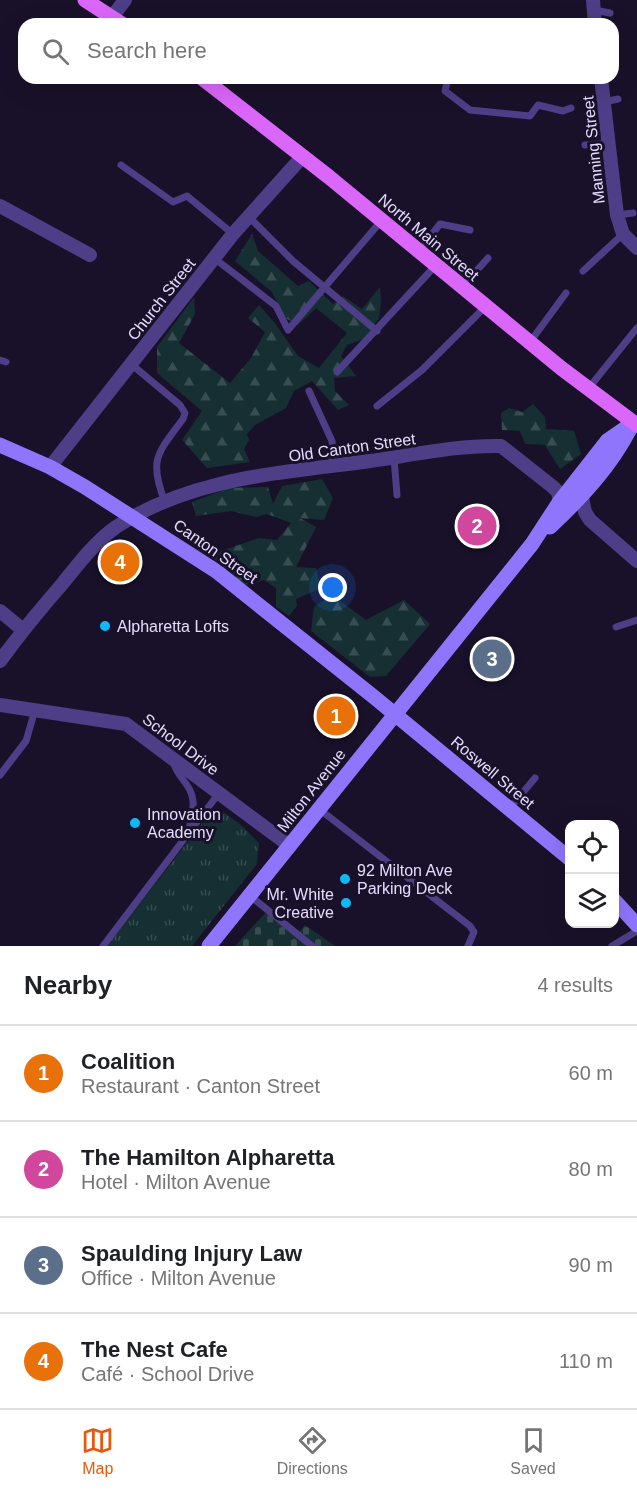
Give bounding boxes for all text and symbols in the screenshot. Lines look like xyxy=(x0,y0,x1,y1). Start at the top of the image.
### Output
search box xyxy=(18,18,619,84)
icon: search xyxy=(39,35,72,68)
text: Search here xyxy=(87,38,207,63)
street label: Manning Street xyxy=(579,95,608,205)
street label: North Main Street xyxy=(375,191,483,285)
street label: Church Street xyxy=(124,255,199,343)
street label: Old Canton Street xyxy=(287,430,417,465)
pin: 2 xyxy=(458,504,496,548)
street label: Canton Street xyxy=(170,516,261,587)
pin: 4 xyxy=(100,540,140,584)
your location xyxy=(318,573,347,602)
place label: Alpharetta Lofts xyxy=(117,618,229,635)
marker: Alpharetta Lofts xyxy=(98,619,112,633)
pin: 3 xyxy=(472,636,512,682)
pin: 1 xyxy=(316,694,356,738)
street label: School Drive xyxy=(139,710,222,779)
street label: Roswell Street xyxy=(448,733,538,812)
street label: Milton Avenue xyxy=(274,746,349,835)
place label: Innovation Academy xyxy=(147,806,221,841)
marker: Innovation Academy xyxy=(128,816,142,830)
map controls xyxy=(565,820,619,928)
button: locate xyxy=(565,820,619,874)
place label: 92 Milton Ave Parking Deck xyxy=(357,862,453,897)
marker: 92 Milton Ave Parking Deck xyxy=(338,872,352,886)
button: layers xyxy=(565,874,619,928)
place label: Mr. White Creative xyxy=(266,886,334,921)
marker: Mr. White Creative xyxy=(339,896,353,910)
text: Nearby xyxy=(24,970,112,1000)
text: 4 results xyxy=(537,974,613,996)
text: Coalition xyxy=(81,1049,175,1074)
text: 1 xyxy=(38,1062,49,1084)
text: 60 m xyxy=(569,1062,613,1084)
text: Restaurant · Canton Street xyxy=(81,1075,320,1097)
text: The Hamilton Alpharetta xyxy=(81,1145,334,1170)
text: 2 xyxy=(38,1158,49,1180)
text: 80 m xyxy=(569,1158,613,1180)
text: Hotel · Milton Avenue xyxy=(81,1171,271,1193)
text: Spaulding Injury Law xyxy=(81,1241,302,1266)
text: 3 xyxy=(38,1254,49,1276)
text: 90 m xyxy=(569,1254,613,1276)
text: Office · Milton Avenue xyxy=(81,1267,276,1289)
text: The Nest Cafe xyxy=(81,1337,228,1362)
text: 4 xyxy=(38,1350,49,1372)
text: 110 m xyxy=(559,1350,613,1372)
text: Café · School Drive xyxy=(81,1363,254,1385)
tab: Map xyxy=(81,1424,114,1478)
tab: Directions xyxy=(277,1424,348,1478)
tab: Saved xyxy=(510,1424,556,1478)

